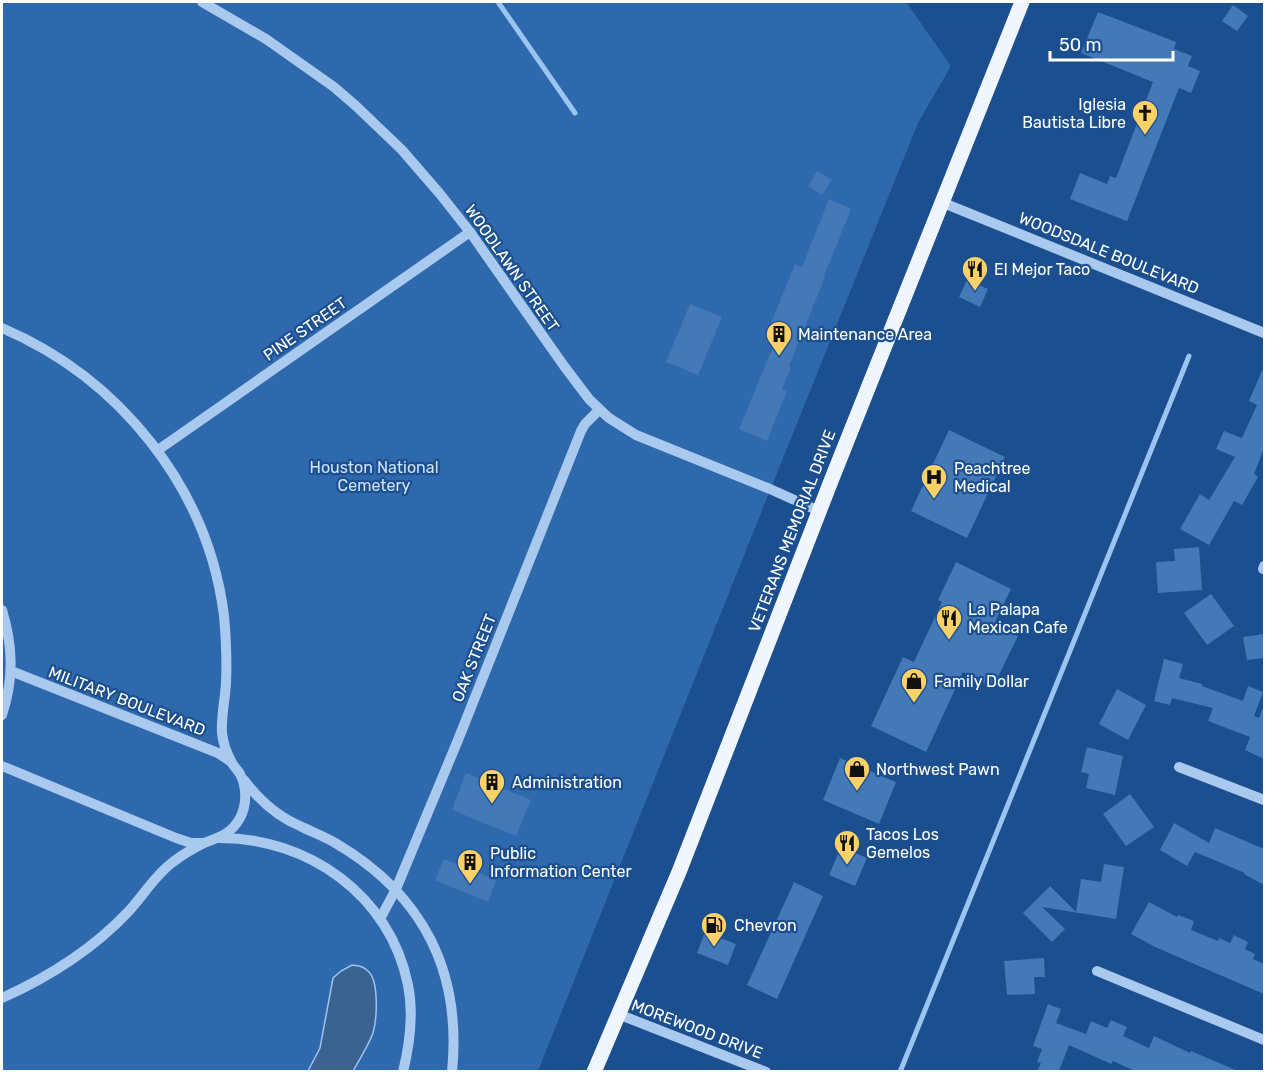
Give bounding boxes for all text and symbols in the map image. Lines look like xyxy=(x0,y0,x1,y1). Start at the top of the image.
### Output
scale bar xyxy=(1050,24,1173,62)
text: 50 m xyxy=(1059,34,1102,56)
place label: Iglesia Bautista Libre xyxy=(1022,95,1126,132)
church icon: Iglesia Bautista Libre xyxy=(1130,98,1160,136)
street label: WOODLAWN STREET xyxy=(461,201,563,335)
street label: WOODSDALE BOULEVARD xyxy=(1016,208,1202,298)
restaurant icon: El Mejor Taco xyxy=(960,254,990,292)
place label: El Mejor Taco xyxy=(994,260,1090,279)
street label: PINE STREET xyxy=(260,293,350,365)
building icon: Maintenance Area xyxy=(764,319,794,357)
place label: Maintenance Area xyxy=(798,325,932,344)
street label: VETERANS MEMORIAL DRIVE xyxy=(745,427,839,635)
park label: Houston National Cemetery xyxy=(309,458,439,495)
place label: Peachtree Medical xyxy=(954,459,1031,496)
hospital icon: Peachtree Medical xyxy=(919,462,949,500)
place label: La Palapa Mexican Cafe xyxy=(968,600,1068,637)
restaurant icon: La Palapa Mexican Cafe xyxy=(934,603,964,641)
street label: OAK STREET xyxy=(448,611,500,705)
street label: MILITARY BOULEVARD xyxy=(46,662,208,740)
shop icon: Family Dollar xyxy=(899,666,929,704)
place label: Family Dollar xyxy=(934,672,1029,691)
shop icon: Northwest Pawn xyxy=(842,754,872,792)
place label: Northwest Pawn xyxy=(876,760,1000,779)
building icon: Administration xyxy=(477,767,507,805)
place label: Administration xyxy=(512,773,622,792)
place label: Tacos Los Gemelos xyxy=(866,825,939,862)
restaurant icon: Tacos Los Gemelos xyxy=(832,828,862,866)
place label: Public Information Center xyxy=(490,844,632,881)
building icon: Public Information Center xyxy=(455,847,485,885)
fuel station icon: Chevron xyxy=(699,910,729,948)
place label: Chevron xyxy=(734,916,797,935)
street label: MOREWOOD DRIVE xyxy=(629,995,765,1063)

